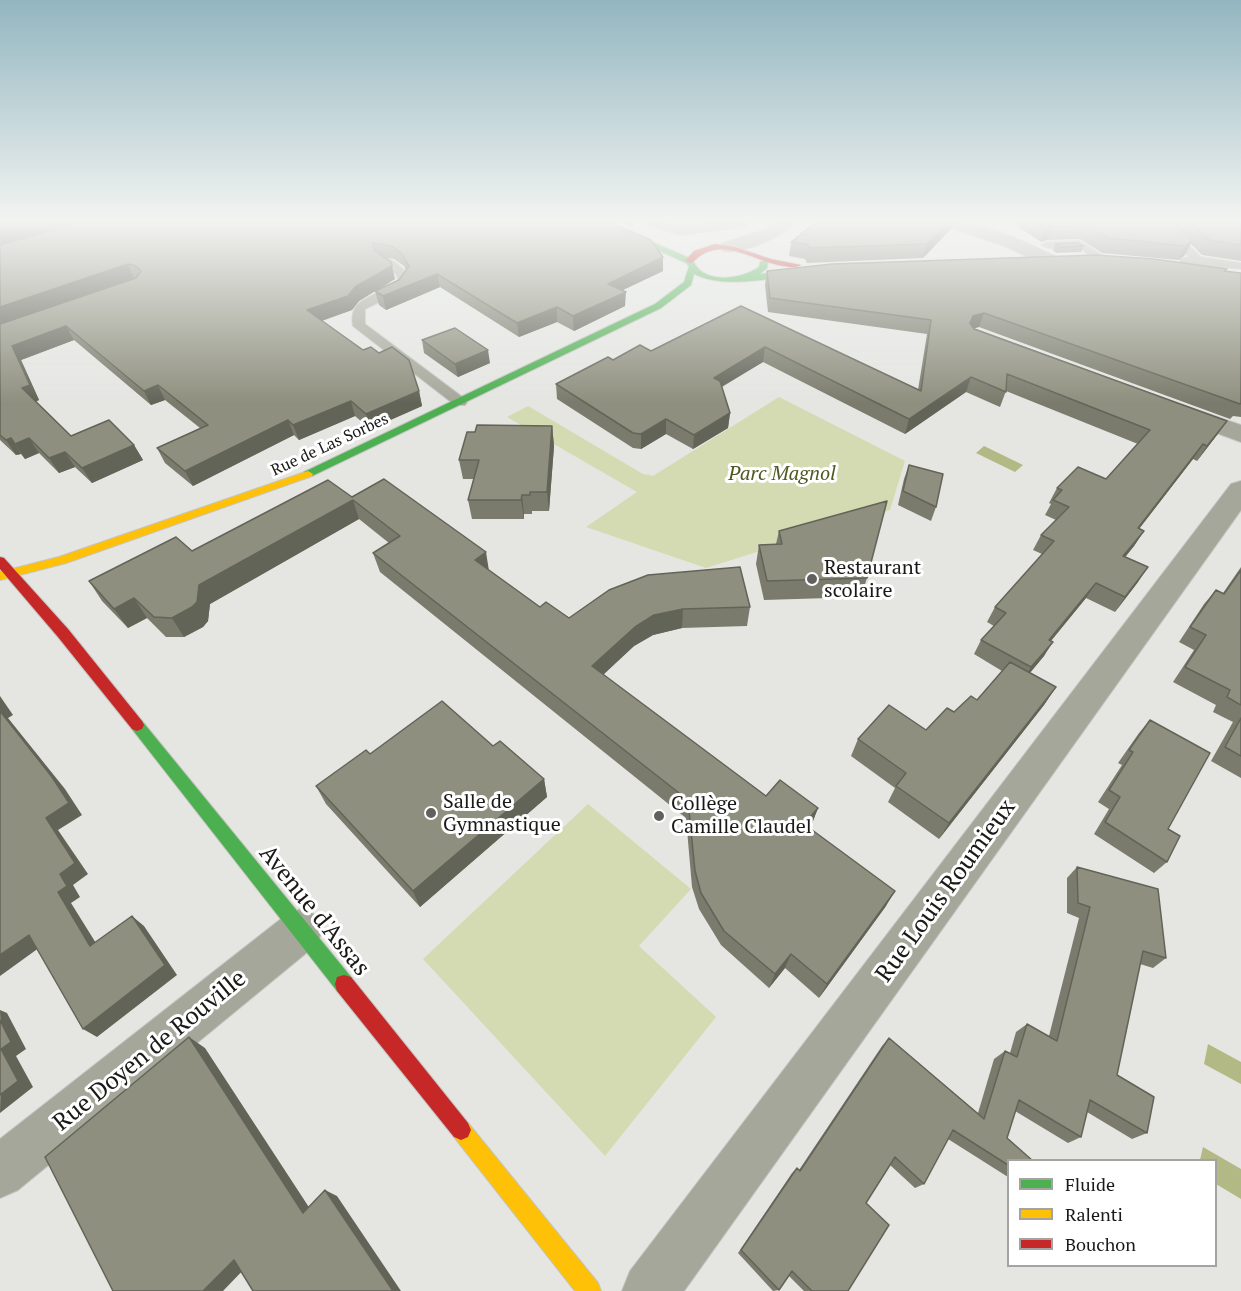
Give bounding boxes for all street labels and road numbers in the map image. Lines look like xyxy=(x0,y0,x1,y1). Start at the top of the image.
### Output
street label: Rue de Las Sorbes xyxy=(268,409,392,481)
street label: Rue Louis Roumieux xyxy=(870,794,1022,988)
street label: Avenue d'Assas xyxy=(253,840,375,982)
street label: Rue Doyen de Rouville xyxy=(48,964,252,1138)

